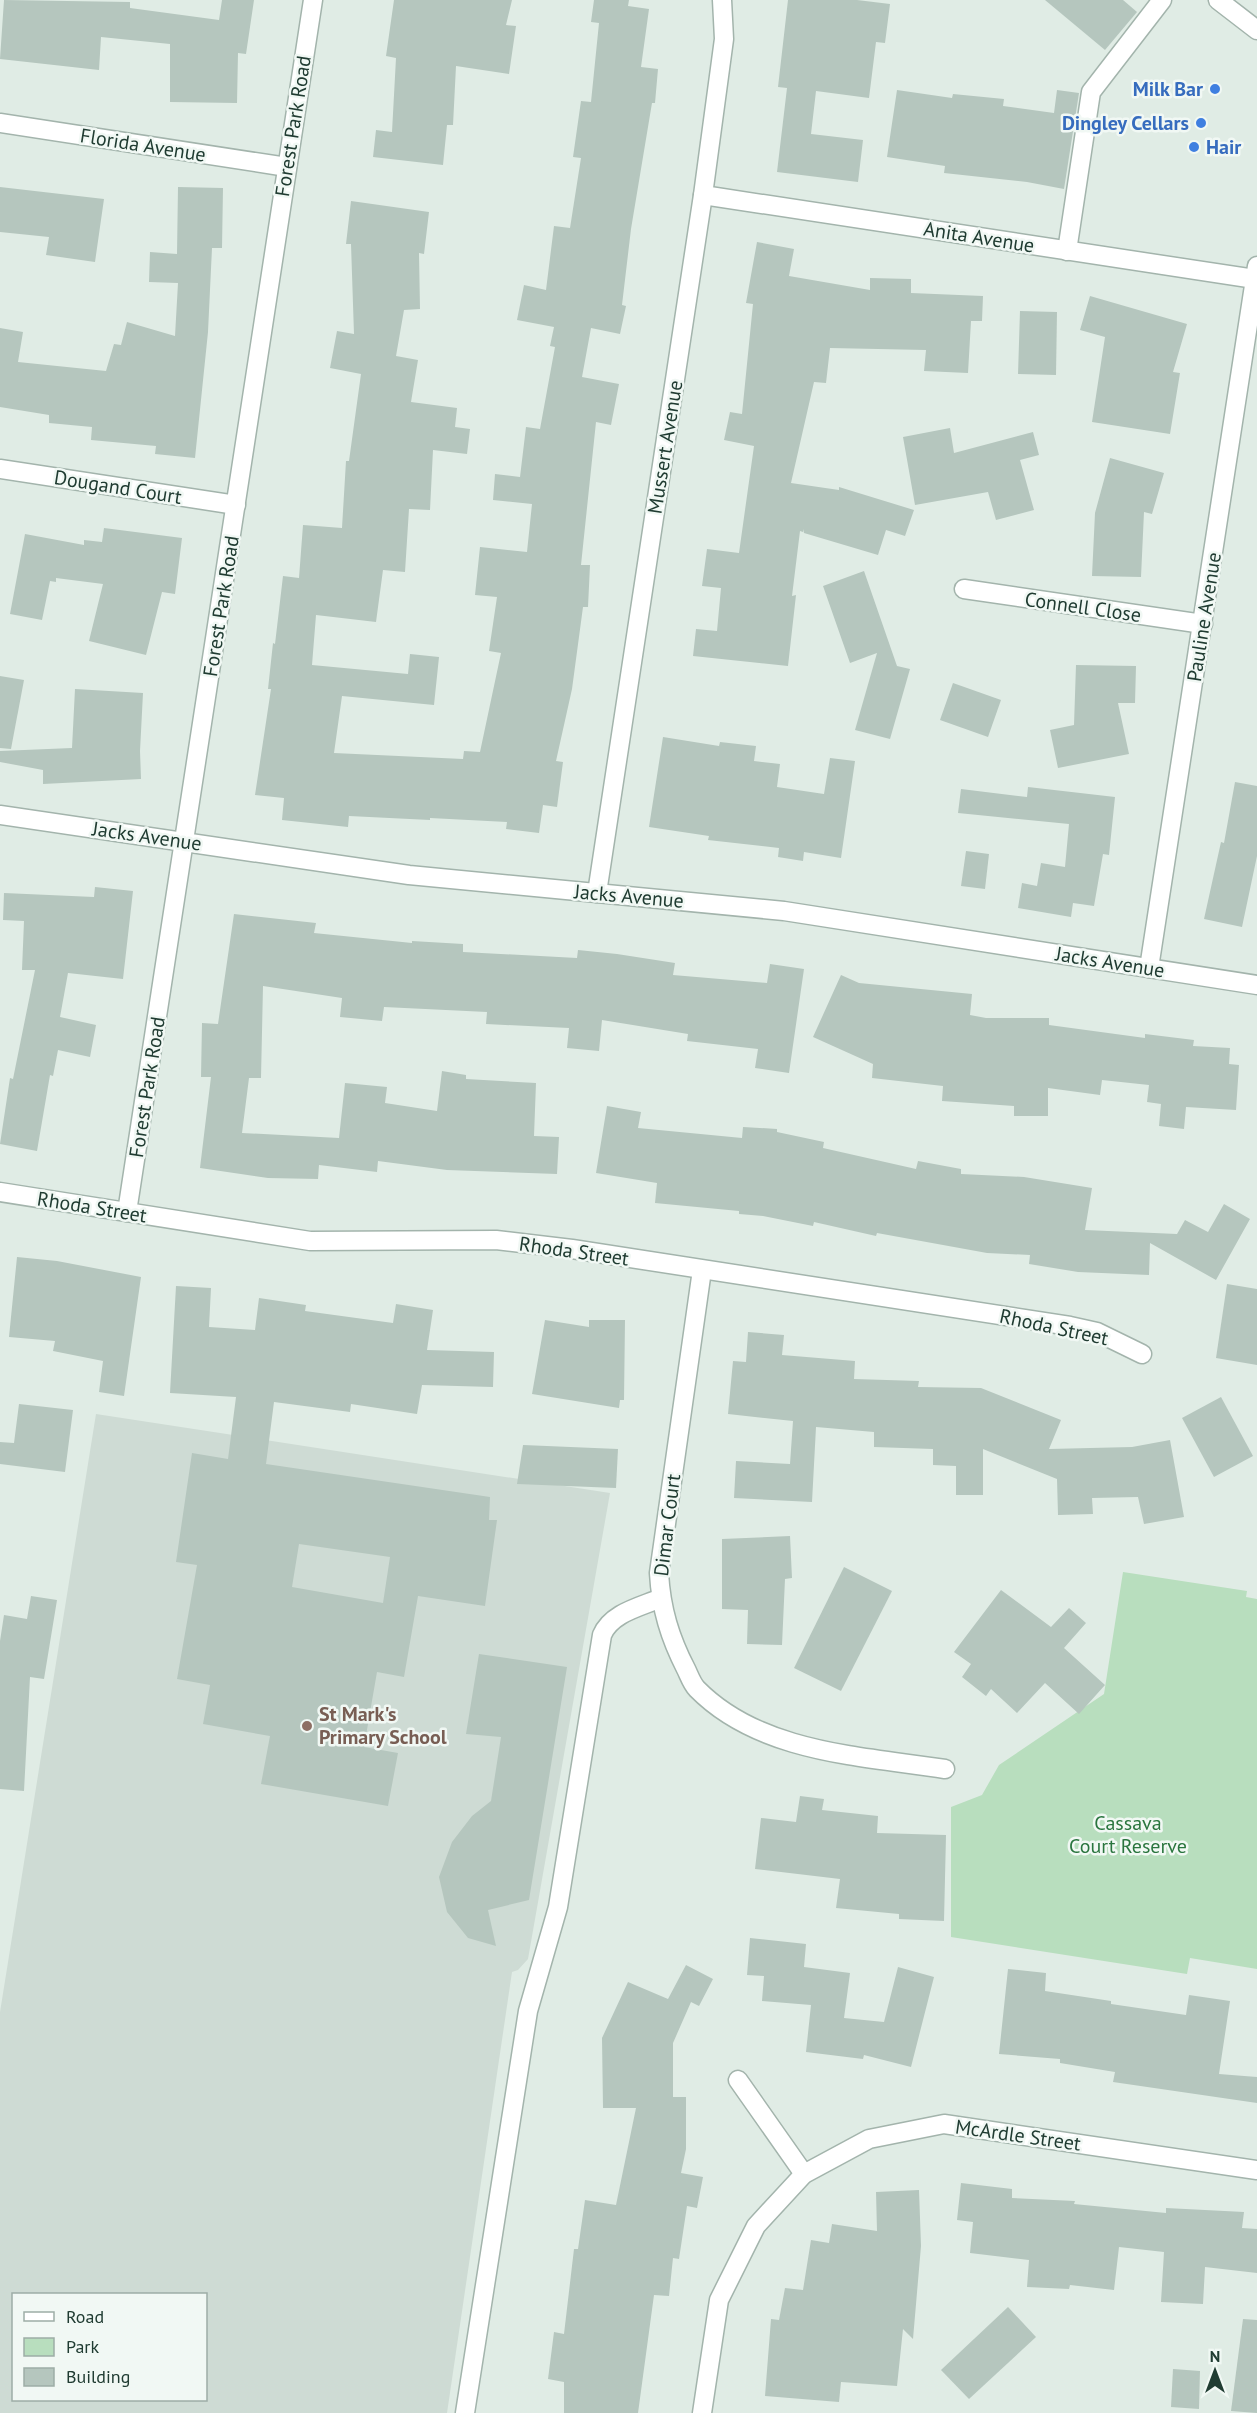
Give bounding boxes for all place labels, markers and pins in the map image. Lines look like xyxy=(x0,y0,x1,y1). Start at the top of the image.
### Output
place label: Milk Bar xyxy=(1133,76,1203,102)
marker: Milk Bar xyxy=(1208,82,1222,96)
place label: Dingley Cellars xyxy=(1062,110,1189,136)
marker: Dingley Cellars xyxy=(1194,116,1208,130)
place label: Hair xyxy=(1206,134,1241,160)
marker: Hair xyxy=(1187,140,1201,154)
place label: St Mark's Primary School xyxy=(319,1701,447,1750)
marker: St Mark's Primary School xyxy=(300,1719,314,1733)

